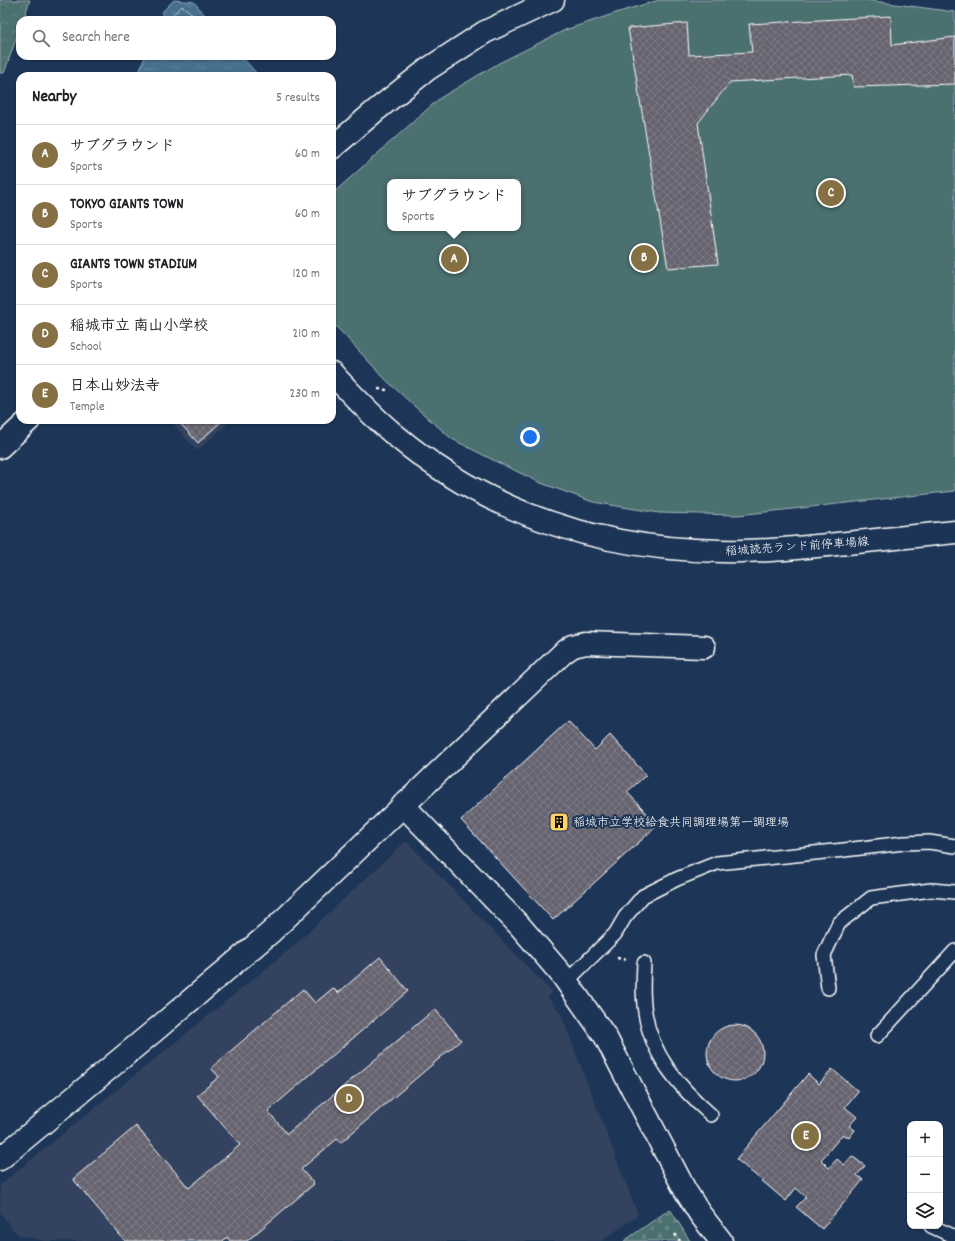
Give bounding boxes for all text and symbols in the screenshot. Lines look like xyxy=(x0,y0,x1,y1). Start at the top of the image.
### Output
search box xyxy=(16,16,336,60)
icon: search xyxy=(30,27,52,49)
text: Search here xyxy=(62,27,130,49)
text: Nearby xyxy=(32,86,76,110)
text: 5 results xyxy=(276,89,320,108)
text: サブグラウンド xyxy=(70,136,174,158)
text: A xyxy=(41,145,49,164)
text: 60 m xyxy=(295,145,320,164)
text: Sports xyxy=(70,158,103,177)
pin: C xyxy=(818,178,844,208)
popup xyxy=(387,179,521,231)
text: サブグラウンド xyxy=(402,186,506,208)
text: TOKYO GIANTS TOWN xyxy=(70,194,184,216)
text: B xyxy=(42,205,48,224)
text: 60 m xyxy=(295,205,320,224)
text: Sports xyxy=(402,208,434,227)
text: Sports xyxy=(70,216,103,235)
pin: B xyxy=(631,243,657,273)
pin: A xyxy=(441,244,467,274)
text: GIANTS TOWN STADIUM xyxy=(70,254,197,276)
text: C xyxy=(42,265,48,284)
text: 120 m xyxy=(292,265,320,284)
text: Sports xyxy=(70,276,103,295)
text: 稲城市立 南山小学校 xyxy=(70,316,208,338)
text: D xyxy=(42,325,48,344)
text: 210 m xyxy=(292,325,320,344)
text: School xyxy=(70,338,102,357)
text: 日本山妙法寺 xyxy=(70,376,160,398)
text: E xyxy=(42,385,48,404)
text: 230 m xyxy=(290,385,320,404)
text: Temple xyxy=(70,398,105,417)
your location xyxy=(520,427,540,447)
street label: 稲城読売ランド前停車場線 xyxy=(725,534,870,561)
building icon: 稲城市立学校給食共同調理場第一調理場 xyxy=(548,811,570,833)
place label: 稲城市立学校給食共同調理場第一調理場 xyxy=(573,815,789,832)
pin: D xyxy=(336,1084,362,1114)
pin: E xyxy=(793,1121,819,1151)
map controls xyxy=(907,1121,943,1229)
button: + xyxy=(907,1121,943,1157)
button: − xyxy=(907,1157,943,1193)
button: layers xyxy=(907,1193,943,1229)

